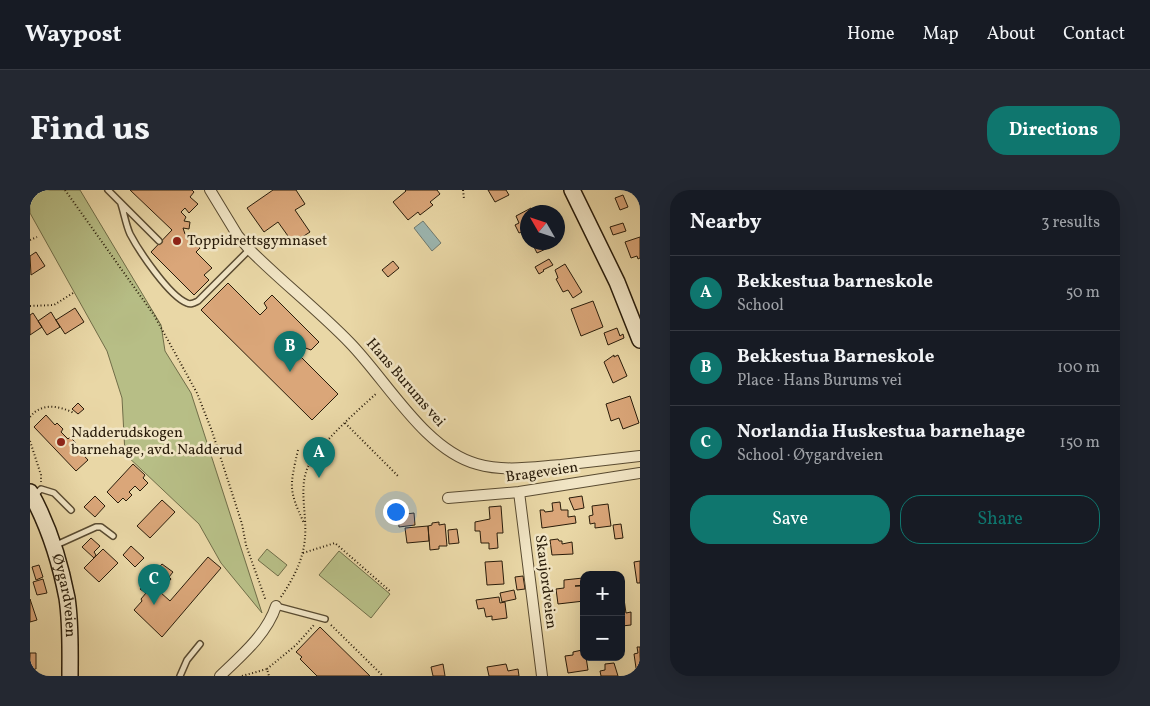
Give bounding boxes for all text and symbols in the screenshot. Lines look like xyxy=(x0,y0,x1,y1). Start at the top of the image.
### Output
text: Waypost xyxy=(25,18,122,52)
text: Home xyxy=(847,22,895,47)
text: Map xyxy=(923,22,959,47)
text: About xyxy=(987,22,1035,47)
text: Contact xyxy=(1063,22,1125,47)
text: Find us xyxy=(30,106,150,154)
button: Directions xyxy=(987,106,1120,155)
north arrow xyxy=(520,205,565,250)
text: Nearby xyxy=(690,208,761,237)
text: 3 results xyxy=(1041,212,1100,234)
place label: Toppidrettsgymnaset xyxy=(187,231,327,252)
marker: Toppidrettsgymnaset xyxy=(171,235,183,247)
text: Bekkestua barneskole xyxy=(737,269,933,295)
text: A xyxy=(700,282,712,304)
text: 50 m xyxy=(1066,282,1100,304)
text: School xyxy=(737,295,784,317)
pin: B xyxy=(274,331,306,372)
street label: Hans Burums vei xyxy=(361,334,449,432)
text: Bekkestua Barneskole xyxy=(737,344,934,370)
text: B xyxy=(701,357,711,379)
text: 100 m xyxy=(1057,357,1100,379)
text: Place · Hans Burums vei xyxy=(737,370,902,392)
text: Norlandia Huskestua barnehage xyxy=(737,419,1025,445)
place label: Nadderudskogen barnehage, avd. Nadderud xyxy=(71,423,243,461)
text: C xyxy=(701,432,711,454)
text: 150 m xyxy=(1059,432,1100,454)
marker: Nadderudskogen barnehage, avd. Nadderud xyxy=(55,436,67,448)
pin: A xyxy=(303,437,335,478)
text: School · Øygardveien xyxy=(737,445,883,467)
street label: Brageveien xyxy=(504,458,580,488)
button: Save xyxy=(690,495,890,544)
button: Share xyxy=(900,495,1100,544)
your location xyxy=(383,499,409,525)
street label: Skaujordveien xyxy=(529,534,561,630)
street label: Øygardveien xyxy=(46,551,81,638)
pin: C xyxy=(138,564,170,605)
map controls xyxy=(580,571,625,661)
button: + xyxy=(580,571,625,616)
button: − xyxy=(580,616,625,661)

